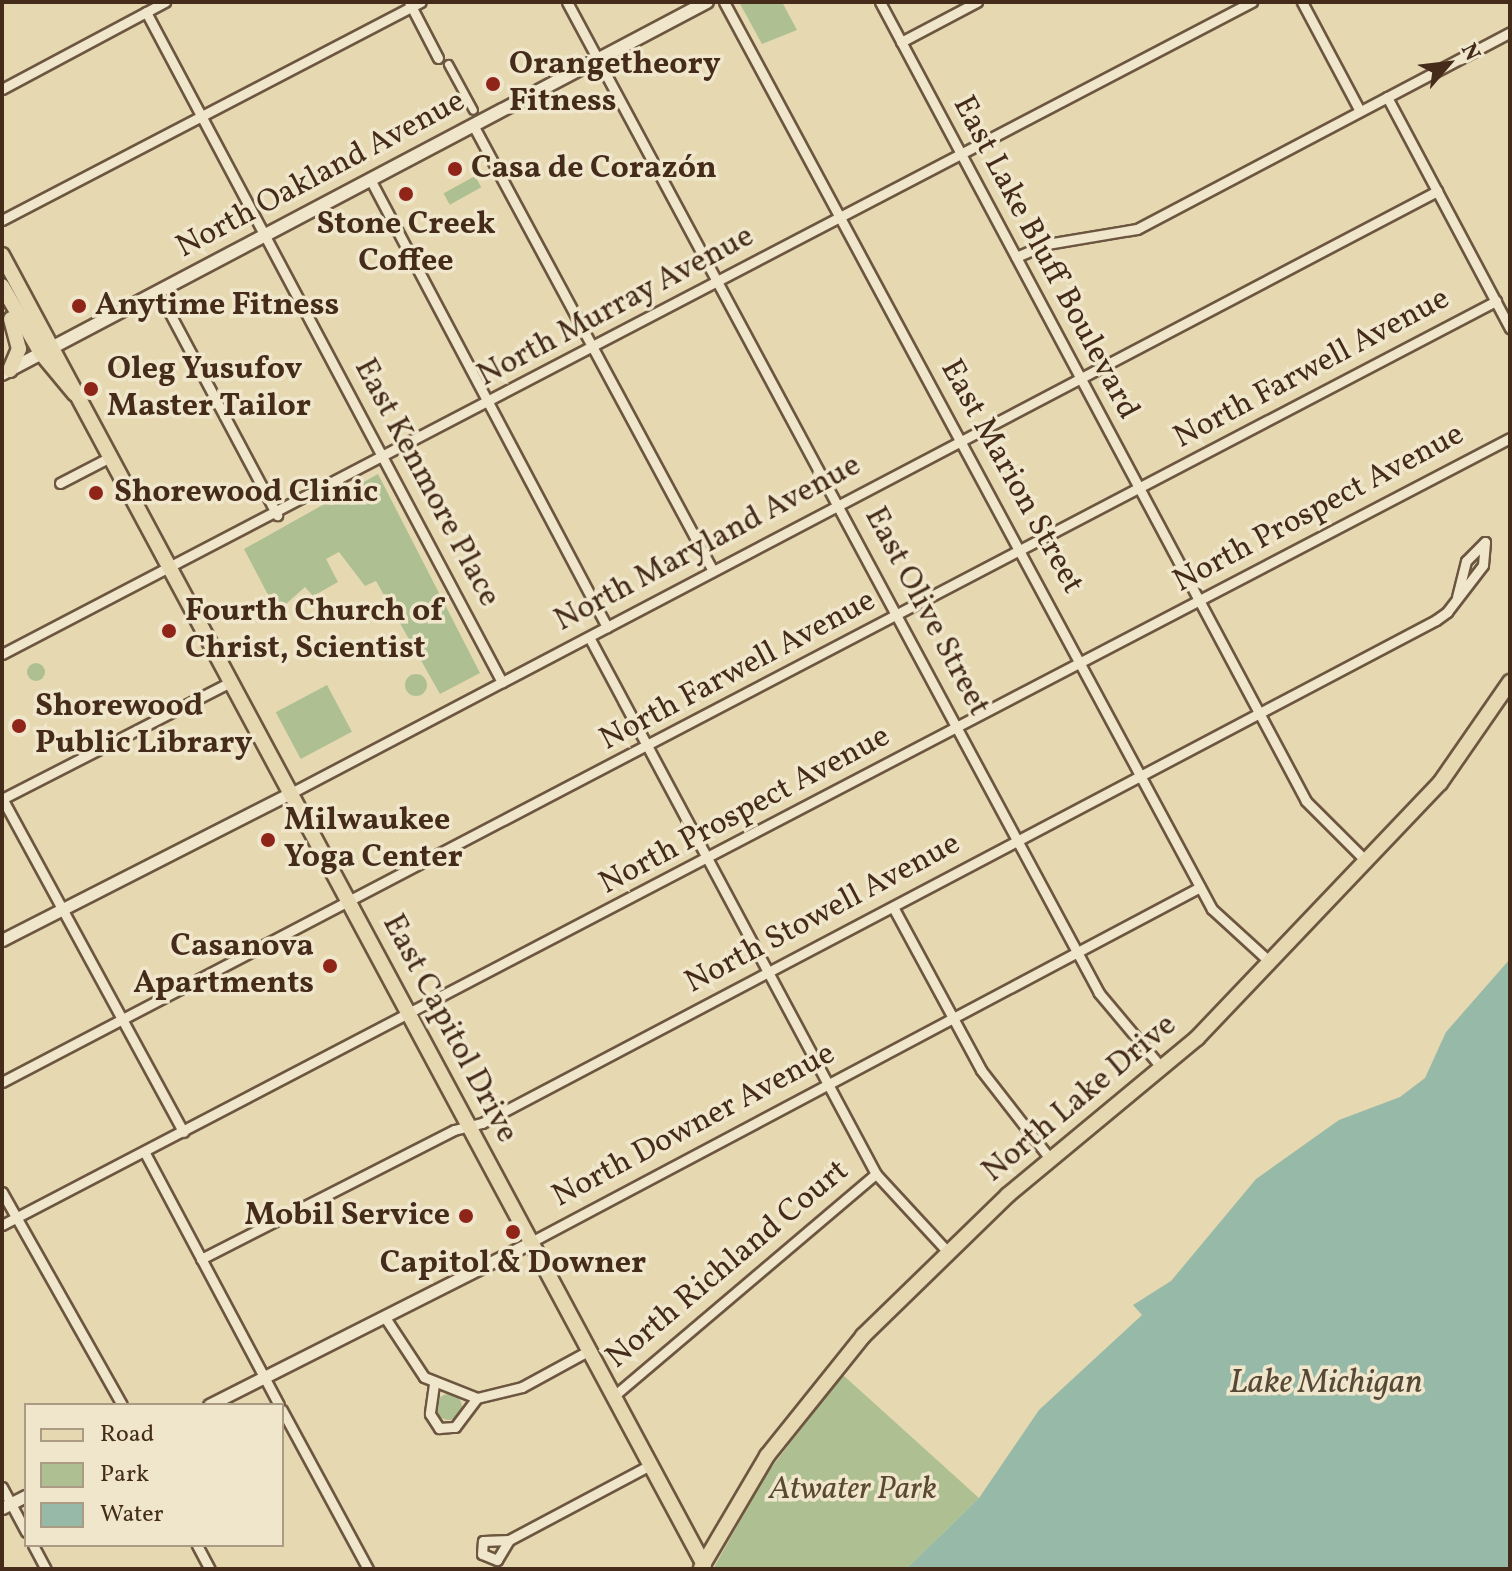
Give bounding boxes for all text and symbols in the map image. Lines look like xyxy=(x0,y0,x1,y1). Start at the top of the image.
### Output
north arrow xyxy=(1408,24,1488,104)
text: N xyxy=(1452,38,1487,67)
place label: Orangetheory Fitness xyxy=(509,47,721,122)
marker: Orangetheory Fitness xyxy=(484,75,502,93)
street label: North Oakland Avenue xyxy=(170,83,472,267)
street label: East Lake Bluff Boulevard xyxy=(944,91,1146,425)
place label: Casa de Corazón xyxy=(471,150,717,188)
marker: Casa de Corazón xyxy=(446,160,464,178)
marker: Stone Creek Coffee xyxy=(397,185,415,203)
place label: Stone Creek Coffee xyxy=(316,207,496,282)
street label: North Murray Avenue xyxy=(471,218,761,396)
street label: North Farwell Avenue xyxy=(1168,280,1456,458)
place label: Anytime Fitness xyxy=(95,287,339,325)
marker: Anytime Fitness xyxy=(70,297,88,315)
place label: Oleg Yusufov Master Tailor xyxy=(107,352,311,427)
street label: East Kenmore Place xyxy=(344,353,508,613)
street label: East Marion Street xyxy=(931,353,1091,601)
marker: Oleg Yusufov Master Tailor xyxy=(82,380,100,398)
street label: North Prospect Avenue xyxy=(1167,416,1471,602)
street label: North Maryland Avenue xyxy=(548,447,868,641)
place label: Shorewood Clinic xyxy=(114,474,378,512)
marker: Shorewood Clinic xyxy=(85,482,107,504)
street label: East Olive Street xyxy=(855,501,997,723)
street label: North Farwell Avenue xyxy=(594,582,882,760)
place label: Fourth Church of Christ, Scientist xyxy=(185,594,443,669)
marker: Fourth Church of Christ, Scientist xyxy=(160,622,178,640)
place label: Shorewood Public Library xyxy=(35,689,252,764)
marker: Shorewood Public Library xyxy=(10,717,28,735)
street label: North Prospect Avenue xyxy=(593,718,897,904)
place label: Milwaukee Yoga Center xyxy=(284,803,463,878)
street label: North Stowell Avenue xyxy=(679,825,967,1003)
marker: Milwaukee Yoga Center xyxy=(259,831,277,849)
street label: East Capitol Drive xyxy=(373,908,525,1150)
place label: Casanova Apartments xyxy=(133,929,314,1004)
marker: Casanova Apartments xyxy=(321,957,339,975)
street label: North Lake Drive xyxy=(975,1007,1185,1191)
street label: North Downer Avenue xyxy=(546,1035,842,1217)
street label: North Richland Court xyxy=(599,1152,857,1378)
place label: Mobil Service xyxy=(245,1197,450,1235)
marker: Mobil Service xyxy=(457,1207,475,1225)
marker: Capitol & Downer xyxy=(504,1223,522,1241)
place label: Capitol & Downer xyxy=(380,1245,646,1283)
water label: Lake Michigan xyxy=(1229,1364,1423,1404)
legend xyxy=(24,1403,284,1547)
text: Road xyxy=(100,1418,154,1452)
text: Park xyxy=(100,1458,149,1492)
park label: Atwater Park xyxy=(769,1471,937,1509)
text: Water xyxy=(100,1498,164,1532)

